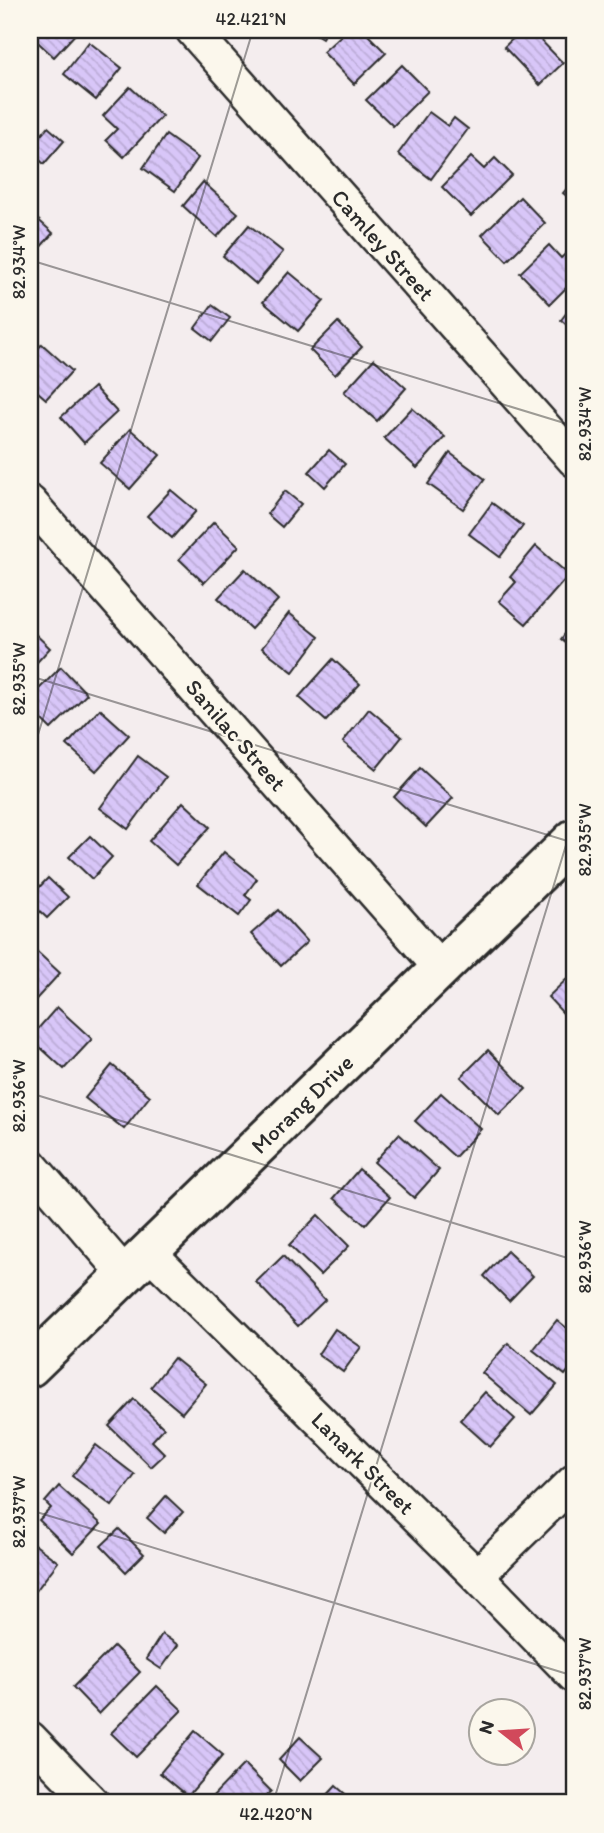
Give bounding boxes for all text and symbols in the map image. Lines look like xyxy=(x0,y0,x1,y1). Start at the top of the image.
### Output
text: 42.421°N xyxy=(216,8,286,30)
street label: Camley Street xyxy=(326,183,441,307)
text: 82.934°W xyxy=(8,225,30,299)
text: 82.934°W xyxy=(574,387,596,461)
text: 82.935°W xyxy=(8,642,30,716)
street label: Sanilac Street xyxy=(180,673,292,797)
text: 82.935°W xyxy=(574,803,596,877)
street label: Morang Drive xyxy=(245,1048,359,1160)
text: 82.936°W xyxy=(8,1059,30,1133)
text: 82.936°W xyxy=(574,1220,596,1294)
street label: Lanark Street xyxy=(306,1406,421,1521)
text: 82.937°W xyxy=(8,1476,30,1548)
text: 82.937°W xyxy=(574,1638,596,1710)
north arrow xyxy=(468,1696,538,1766)
text: N xyxy=(473,1718,499,1737)
text: 42.420°N xyxy=(239,1803,313,1825)

